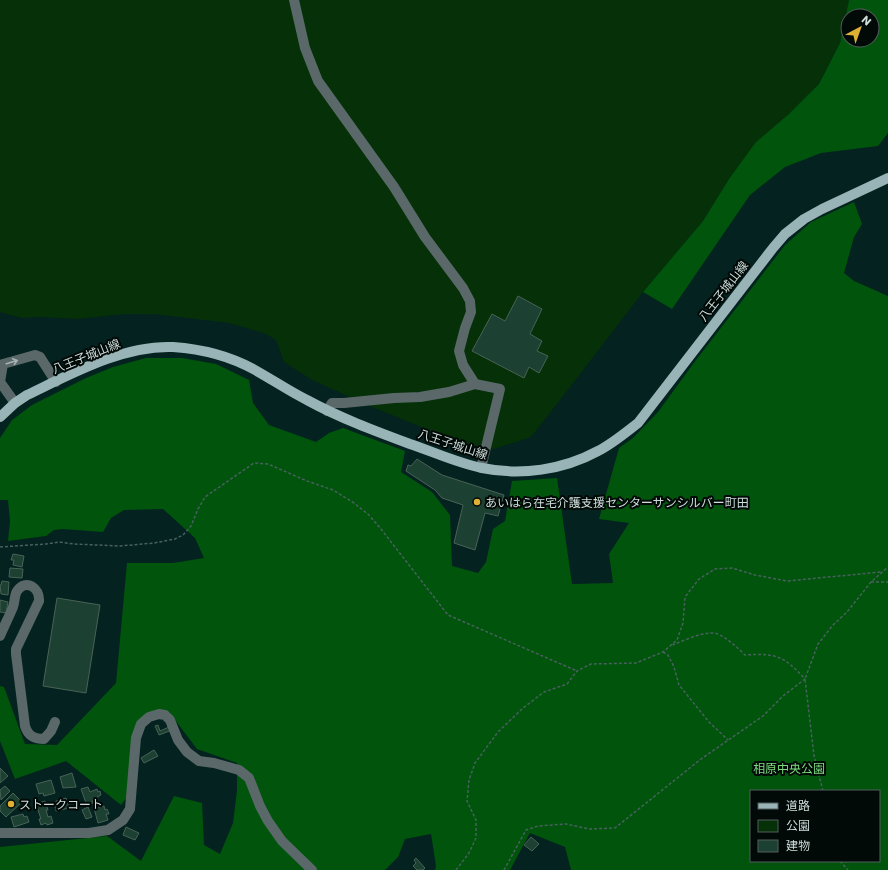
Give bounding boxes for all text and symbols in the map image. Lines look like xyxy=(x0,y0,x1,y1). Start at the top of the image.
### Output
north arrow xyxy=(840,8,880,48)
text: N xyxy=(858,12,875,29)
street label: 八王子城山線 xyxy=(694,257,752,325)
street label: 八王子城山線 xyxy=(49,335,123,377)
one-way arrow xyxy=(5,358,18,365)
street label: 八王子城山線 xyxy=(416,425,490,463)
place label: あいはら在宅介護支援センターサンシルバー町田 xyxy=(485,494,749,511)
marker: あいはら在宅介護支援センターサンシルバー町田 xyxy=(472,497,482,507)
park label: 相原中央公園 xyxy=(753,760,825,777)
legend xyxy=(750,790,880,862)
place label: ストークコート xyxy=(19,796,103,813)
text: 道路 xyxy=(786,797,810,814)
marker: ストークコート xyxy=(6,799,16,809)
text: 公園 xyxy=(786,817,810,834)
text: 建物 xyxy=(786,837,810,854)

